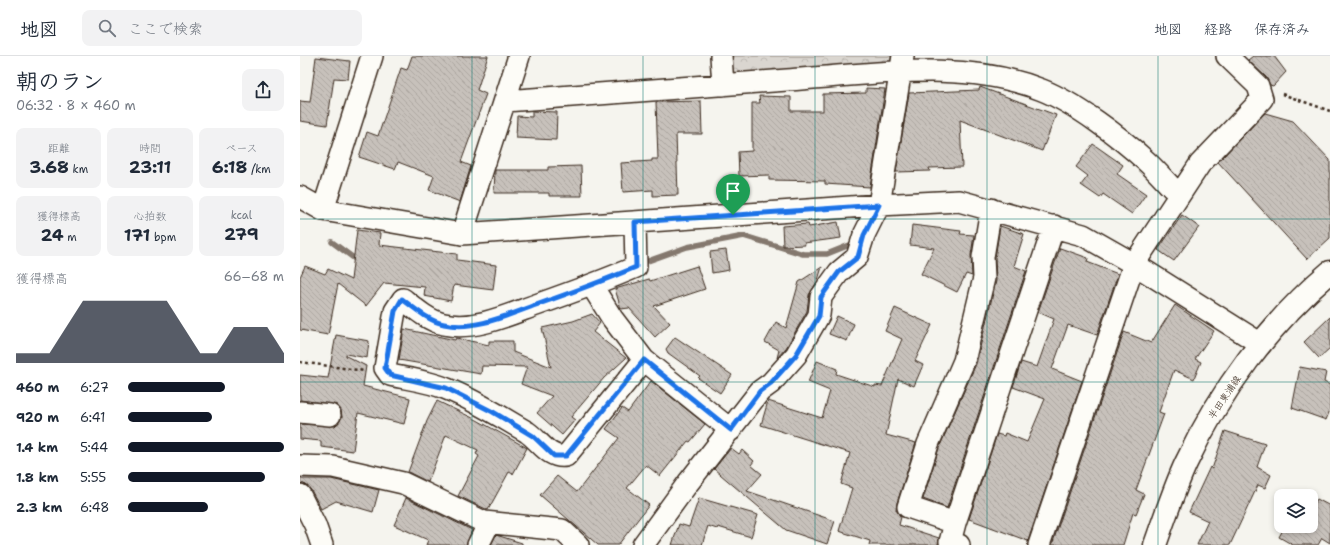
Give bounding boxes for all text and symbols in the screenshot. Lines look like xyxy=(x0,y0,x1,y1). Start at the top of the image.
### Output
search box xyxy=(82,10,362,46)
text: 地図 xyxy=(20,17,58,42)
icon: search xyxy=(96,17,118,39)
text: ここで検索 xyxy=(128,19,203,39)
text: 地図 xyxy=(1154,20,1182,38)
text: 経路 xyxy=(1204,20,1232,38)
text: 保存済み xyxy=(1254,20,1310,38)
text: 朝のラン xyxy=(16,67,104,96)
button: share xyxy=(242,69,284,111)
text: 06:32 · 8 × 460 m xyxy=(16,97,136,114)
text: 距離 xyxy=(48,141,70,156)
text: 時間 xyxy=(139,141,161,156)
text: ペース xyxy=(225,141,258,156)
text: 3.68 xyxy=(29,156,69,178)
text: 23:11 xyxy=(129,156,171,178)
text: 6:18 xyxy=(212,156,247,178)
text: km xyxy=(69,162,88,177)
text: /km xyxy=(247,162,271,177)
pin xyxy=(716,174,750,215)
icon: arrive xyxy=(722,180,744,202)
text: kcal xyxy=(231,208,252,223)
text: 獲得標高 xyxy=(37,209,81,224)
text: 心拍数 xyxy=(133,209,166,224)
text: 279 xyxy=(224,223,259,245)
text: 24 xyxy=(40,224,64,246)
text: 171 xyxy=(124,224,150,246)
text: m xyxy=(64,230,77,245)
text: bpm xyxy=(150,230,176,245)
text: 66–68 m xyxy=(224,268,284,285)
text: 獲得標高 xyxy=(16,270,68,287)
street label: 半田東浦線 xyxy=(1205,373,1244,422)
text: 460 m xyxy=(16,379,59,396)
text: 6:27 xyxy=(80,379,109,396)
text: 920 m xyxy=(16,409,59,426)
text: 6:41 xyxy=(80,409,105,426)
text: 1.4 km xyxy=(16,439,58,456)
text: 5:44 xyxy=(80,439,108,456)
text: 1.8 km xyxy=(16,469,59,486)
text: 5:55 xyxy=(80,469,106,486)
map controls xyxy=(1274,489,1318,533)
button: layers xyxy=(1274,489,1318,533)
text: 2.3 km xyxy=(16,499,62,516)
text: 6:48 xyxy=(80,499,109,516)

